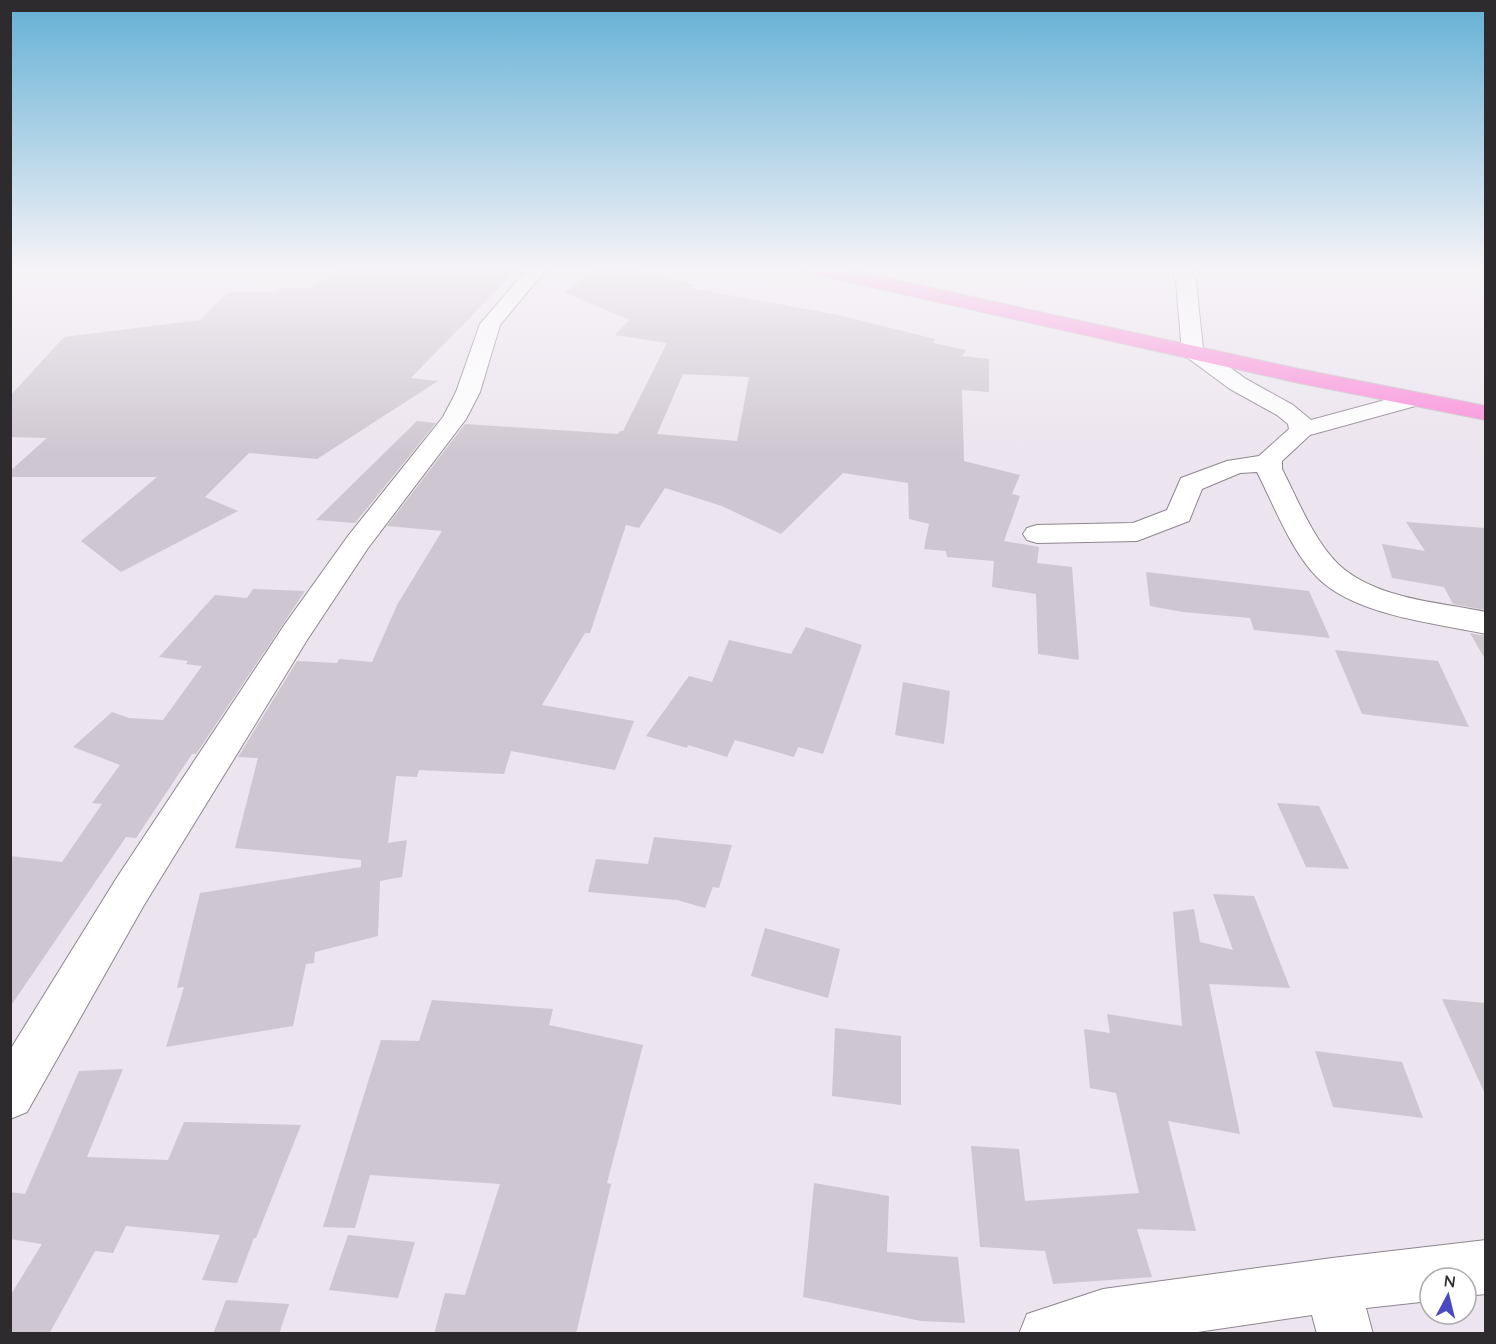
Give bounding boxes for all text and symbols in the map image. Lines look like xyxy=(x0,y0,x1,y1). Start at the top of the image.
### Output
north arrow xyxy=(1418,1266,1478,1326)
text: N xyxy=(1443,1270,1457,1292)

